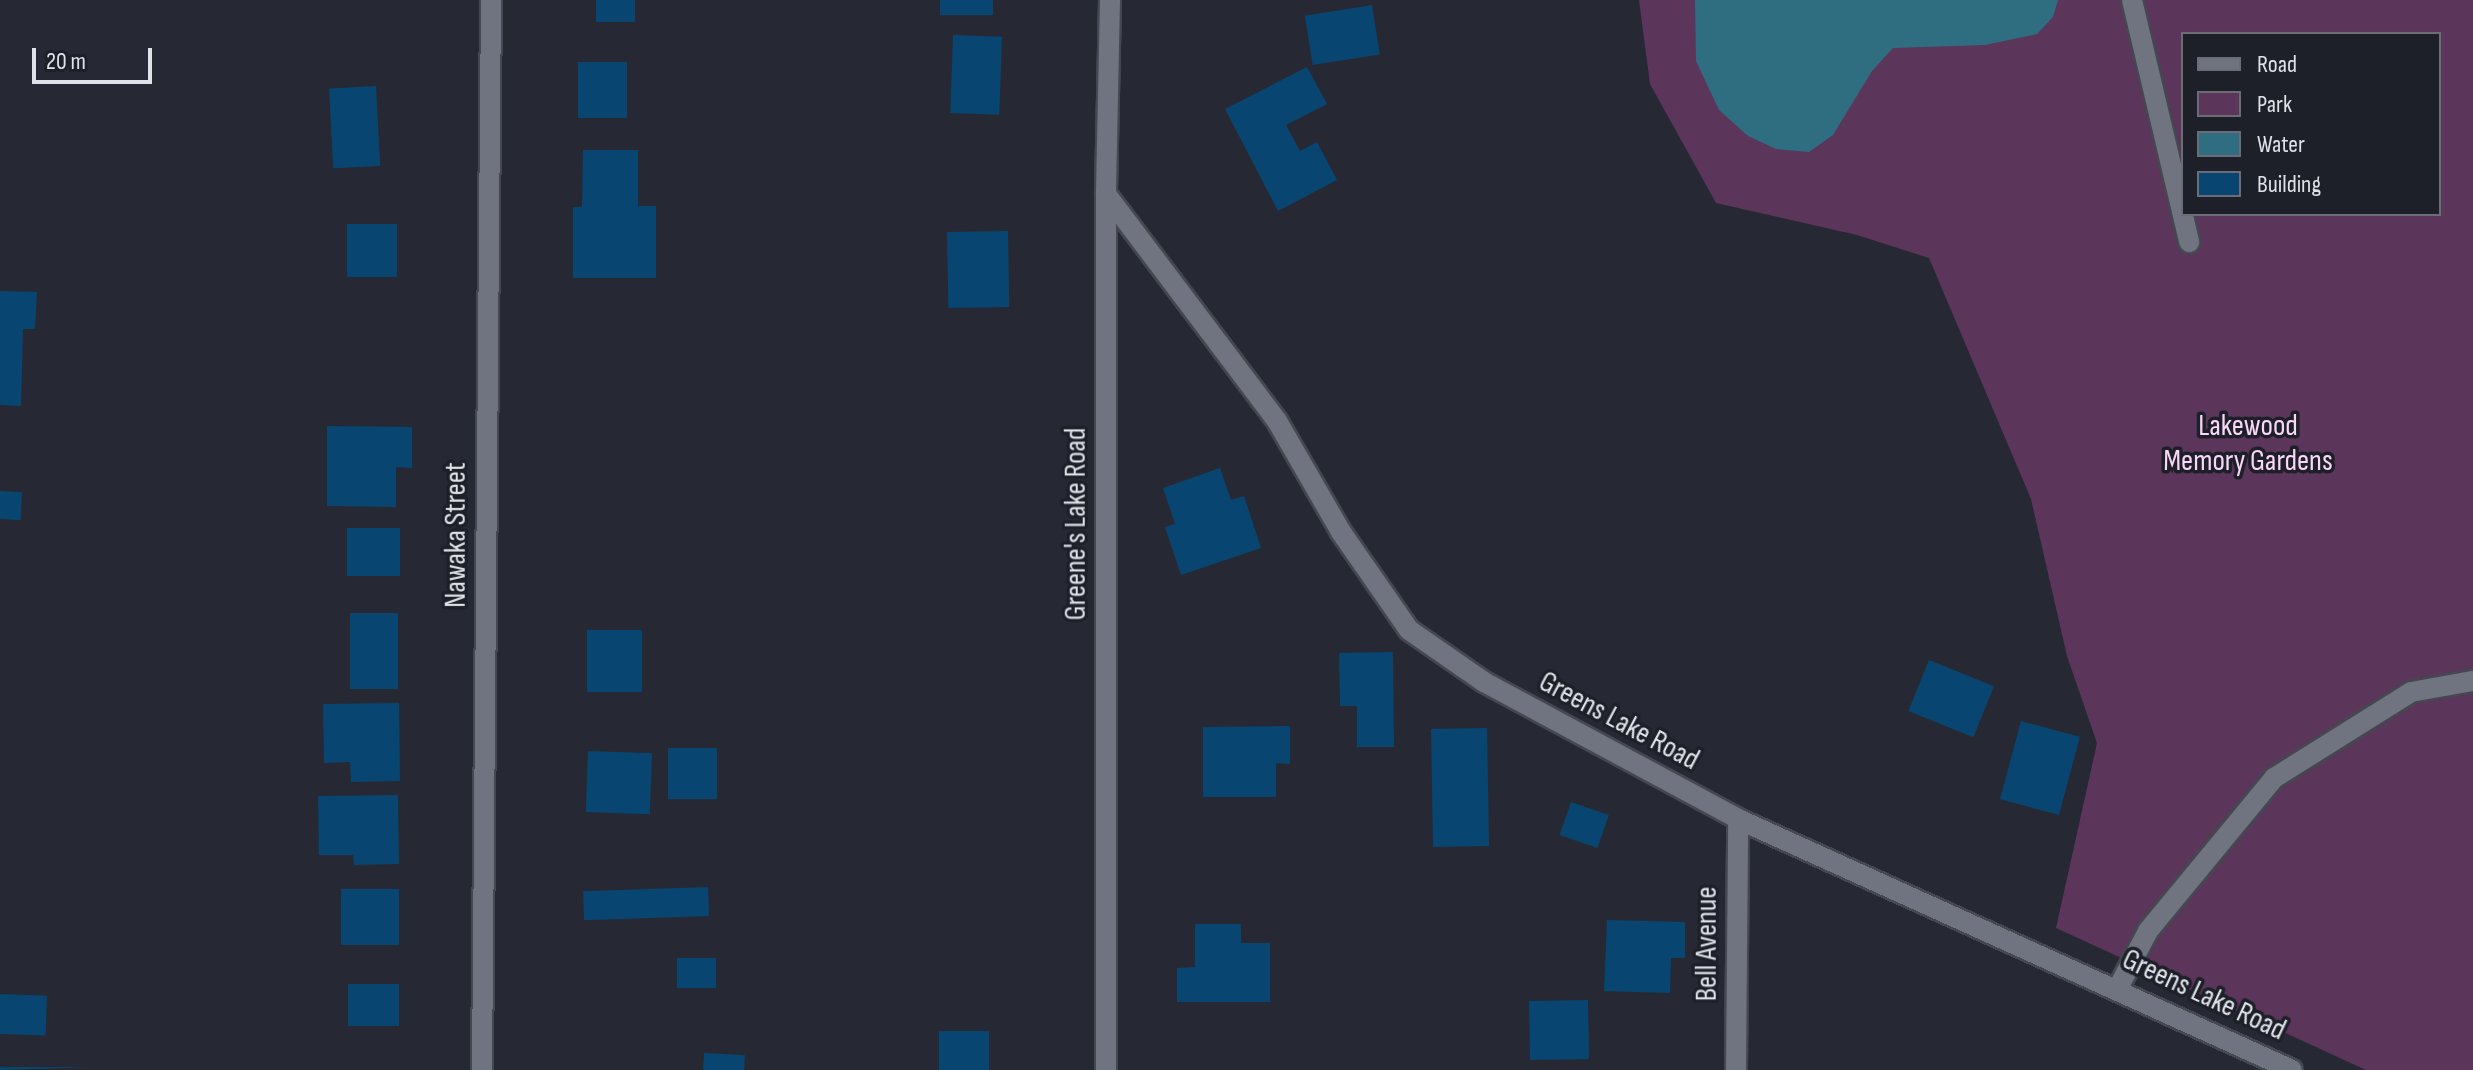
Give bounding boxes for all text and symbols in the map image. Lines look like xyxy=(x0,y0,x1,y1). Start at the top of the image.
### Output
scale bar xyxy=(36,32,156,82)
legend xyxy=(2181,32,2441,216)
text: 20 m xyxy=(46,47,86,76)
text: Road xyxy=(2257,50,2297,79)
text: Park xyxy=(2257,90,2292,119)
text: Water xyxy=(2257,130,2305,159)
text: Building xyxy=(2257,170,2321,199)
park label: Lakewood Memory Gardens xyxy=(2163,408,2333,478)
street label: Greene's Lake Road xyxy=(1058,428,1094,620)
street label: Nawaka Street xyxy=(438,462,474,608)
street label: Greens Lake Road xyxy=(1533,664,1705,778)
street label: Bell Avenue xyxy=(1689,887,1725,1001)
street label: Greens Lake Road xyxy=(2117,941,2291,1049)

